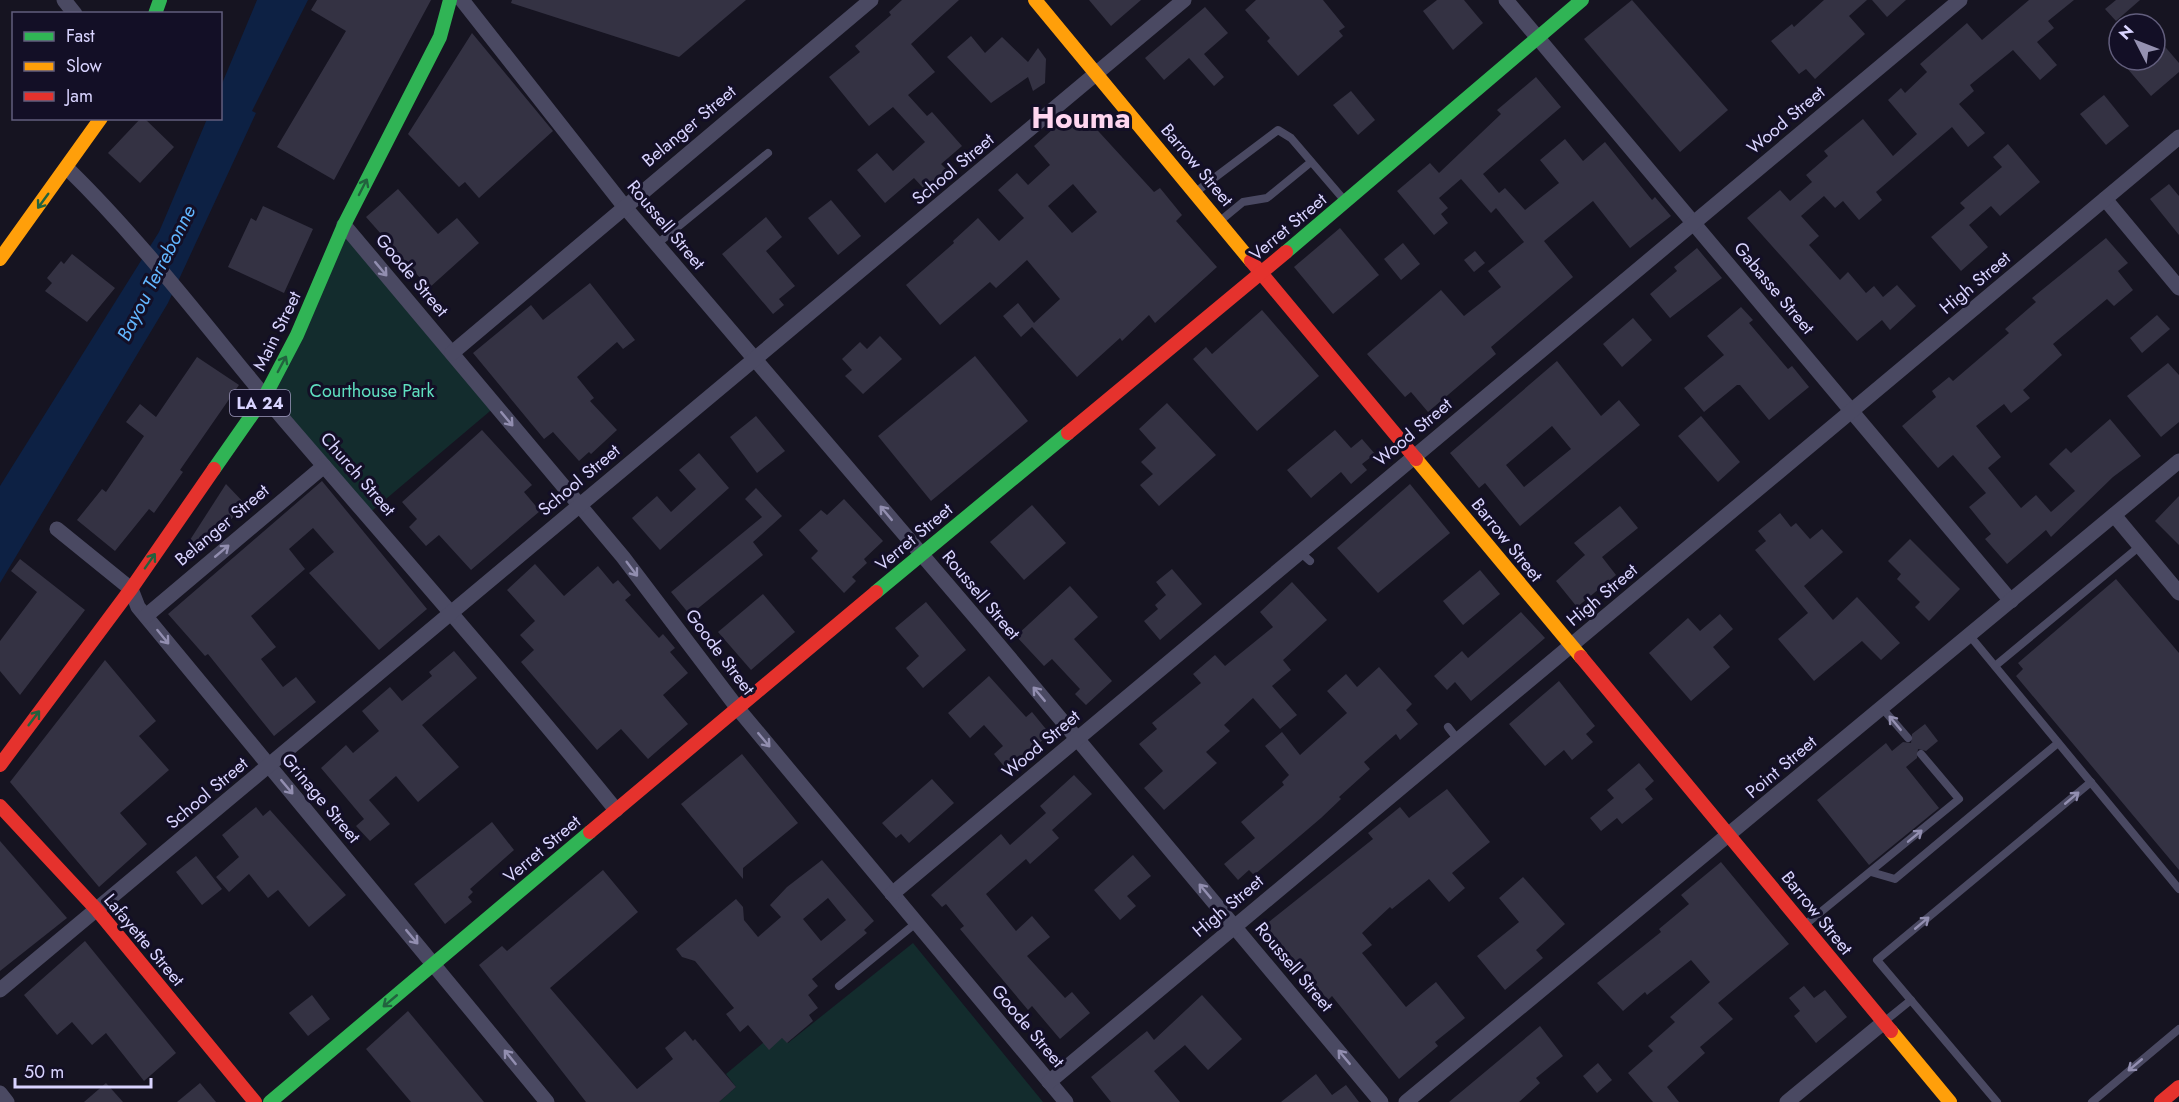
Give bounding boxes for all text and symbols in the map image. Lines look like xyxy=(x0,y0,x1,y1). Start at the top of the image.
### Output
legend xyxy=(12,12,222,120)
north arrow xyxy=(2107,12,2167,72)
text: N xyxy=(2113,20,2139,45)
text: Fast xyxy=(66,23,95,49)
text: Slow xyxy=(66,53,103,79)
street label: Belanger Street xyxy=(636,78,742,173)
street label: Wood Street xyxy=(1741,79,1831,160)
text: Jam xyxy=(64,83,93,109)
district label: Houma xyxy=(1031,96,1131,139)
street label: Barrow Street xyxy=(1155,118,1240,213)
street label: School Street xyxy=(906,126,1000,211)
street label: Roussell Street xyxy=(621,175,712,276)
one-way arrow xyxy=(357,179,369,196)
street label: Verret Street xyxy=(1244,186,1333,267)
one-way arrow xyxy=(37,192,49,208)
water label: Bayou Terrebonne xyxy=(110,200,203,346)
street label: Goode Street xyxy=(369,228,455,323)
street label: Gabasse Street xyxy=(1728,236,1821,340)
street label: High Street xyxy=(1934,245,2017,320)
one-way arrow xyxy=(375,261,388,277)
street label: Main Street xyxy=(247,286,308,375)
one-way arrow xyxy=(276,356,288,373)
park label: Courthouse Park xyxy=(310,378,434,404)
road number: LA 24 xyxy=(230,390,290,416)
street label: Wood Street xyxy=(1368,391,1458,472)
one-way arrow xyxy=(500,411,513,427)
street label: Church Street xyxy=(314,426,402,522)
street label: School Street xyxy=(532,437,626,522)
street label: Belanger Street xyxy=(169,477,275,572)
street label: Barrow Street xyxy=(1465,493,1549,588)
street label: Verret Street xyxy=(870,496,959,577)
one-way arrow xyxy=(879,506,893,521)
one-way arrow xyxy=(214,544,229,558)
street label: Roussell Street xyxy=(936,545,1027,646)
one-way arrow xyxy=(144,553,156,569)
street label: High Street xyxy=(1561,557,1644,632)
one-way arrow xyxy=(625,560,638,576)
street label: Goode Street xyxy=(679,604,761,701)
one-way arrow xyxy=(156,629,169,645)
one-way arrow xyxy=(1032,687,1046,702)
street label: Wood Street xyxy=(996,703,1086,784)
one-way arrow xyxy=(28,710,41,726)
one-way arrow xyxy=(1888,716,1902,731)
street label: Point Street xyxy=(1740,729,1823,805)
one-way arrow xyxy=(757,731,770,747)
street label: Grinage Street xyxy=(275,747,367,849)
street label: School Street xyxy=(160,750,254,835)
one-way arrow xyxy=(280,779,294,794)
one-way arrow xyxy=(2064,791,2079,805)
street label: Verret Street xyxy=(498,808,587,889)
one-way arrow xyxy=(1907,829,1923,842)
street label: Barrow Street xyxy=(1775,866,1859,961)
street label: High Street xyxy=(1187,868,1270,943)
one-way arrow xyxy=(1199,883,1212,899)
street label: Lafayette Street xyxy=(98,888,191,992)
one-way arrow xyxy=(1914,916,1930,929)
street label: Roussell Street xyxy=(1249,917,1340,1018)
one-way arrow xyxy=(405,929,419,944)
street label: Goode Street xyxy=(985,979,1071,1074)
one-way arrow xyxy=(383,994,398,1008)
one-way arrow xyxy=(504,1049,517,1065)
one-way arrow xyxy=(1337,1050,1351,1065)
scale bar xyxy=(15,1051,152,1089)
text: 50 m xyxy=(24,1059,64,1085)
one-way arrow xyxy=(2128,1059,2144,1072)

